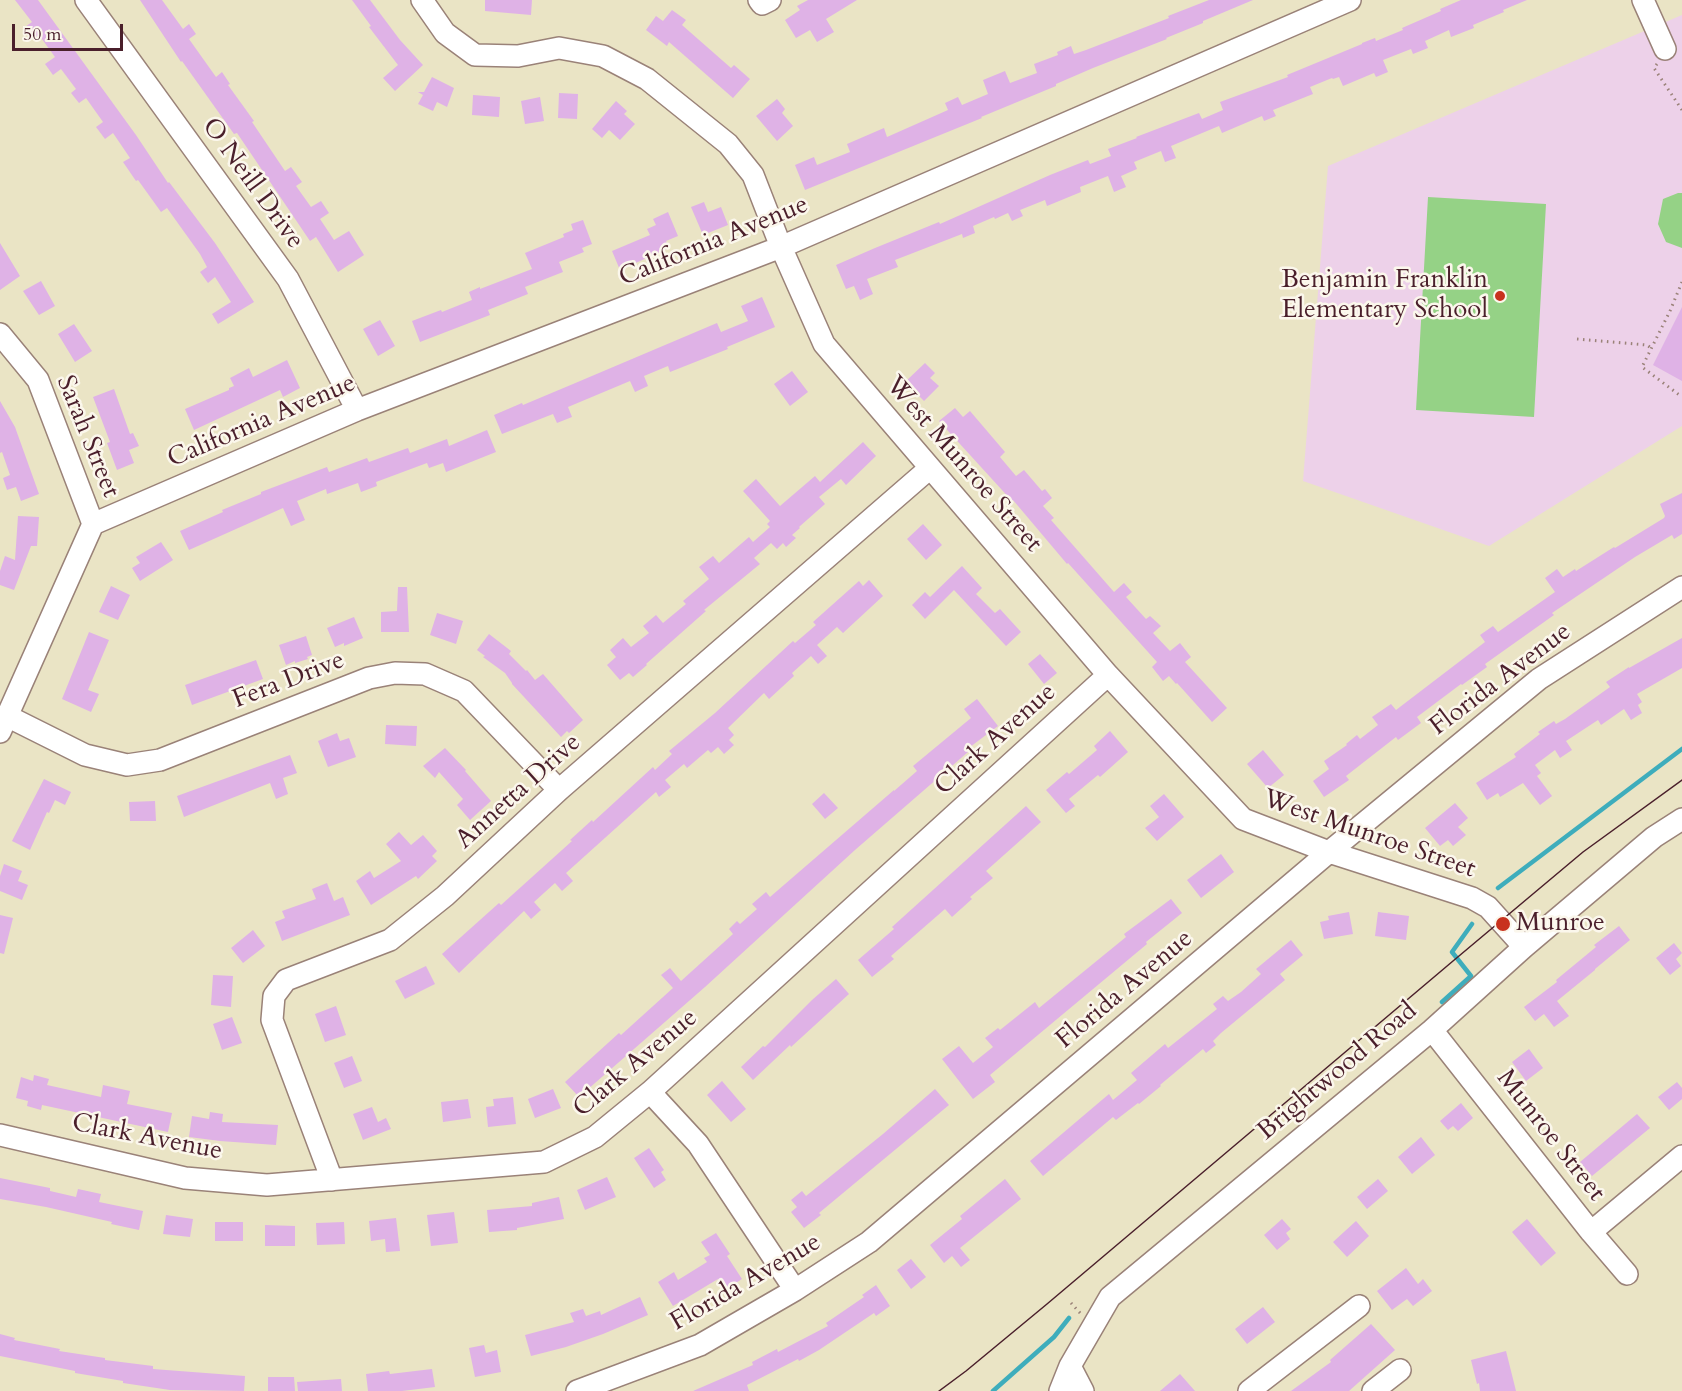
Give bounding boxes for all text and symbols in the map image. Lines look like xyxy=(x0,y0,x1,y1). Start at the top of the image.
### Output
scale bar xyxy=(15,12,126,50)
text: 50 m xyxy=(23,22,62,47)
street label: O Neill Drive xyxy=(194,113,310,255)
street label: California Avenue xyxy=(615,190,813,294)
place label: Benjamin Franklin Elementary School xyxy=(1281,265,1488,326)
marker: Benjamin Franklin Elementary School xyxy=(1493,289,1507,303)
street label: California Avenue xyxy=(163,368,361,476)
street label: Sarah Street xyxy=(48,371,126,503)
street label: West Munroe Street xyxy=(878,371,1048,559)
street label: Florida Avenue xyxy=(1424,617,1578,743)
street label: Fera Drive xyxy=(229,645,349,717)
street label: Clark Avenue xyxy=(929,677,1063,803)
street label: Annetta Drive xyxy=(450,728,588,856)
street label: West Munroe Street xyxy=(1259,784,1479,886)
place label: Munroe xyxy=(1516,908,1605,940)
marker: Munroe xyxy=(1494,915,1512,933)
street label: Florida Avenue xyxy=(1050,924,1200,1056)
street label: Brightwood Road xyxy=(1252,996,1424,1148)
street label: Clark Avenue xyxy=(568,1003,704,1125)
street label: Munroe Street xyxy=(1489,1064,1611,1208)
street label: Clark Avenue xyxy=(69,1108,225,1168)
street label: Florida Avenue xyxy=(665,1227,827,1339)

